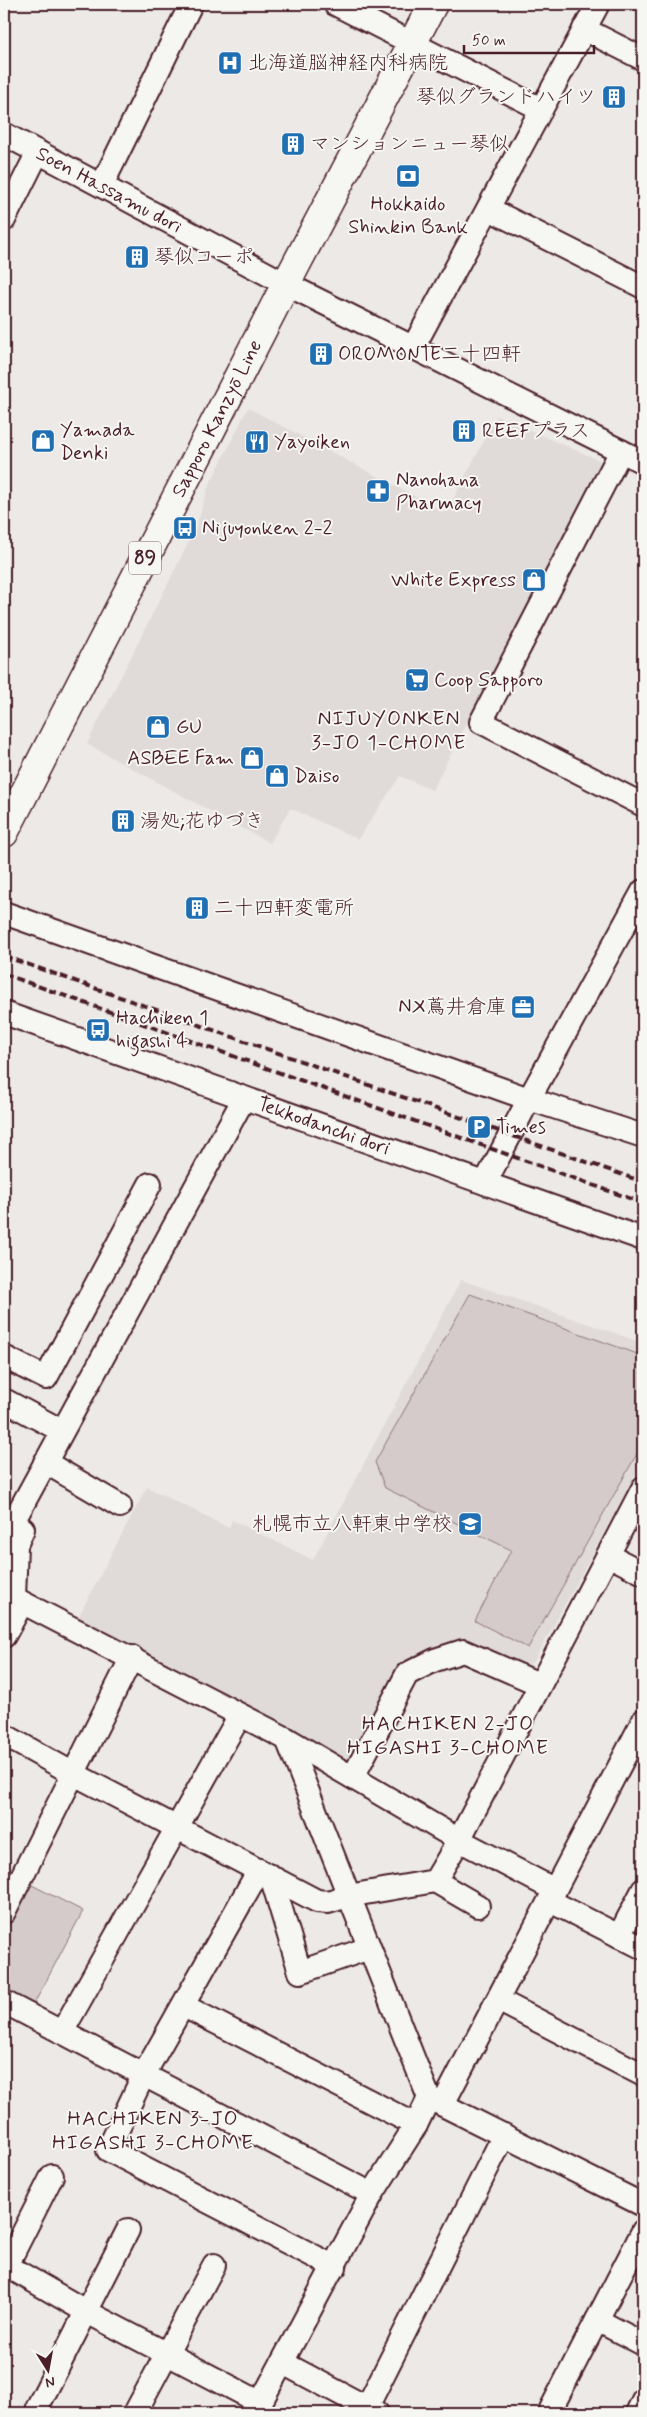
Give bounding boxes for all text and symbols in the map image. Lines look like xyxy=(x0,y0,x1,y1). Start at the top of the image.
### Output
scale bar xyxy=(464,22,594,54)
text: 50 m xyxy=(472,31,506,51)
hospital icon: 北海道脳神経内科病院 xyxy=(217,50,243,76)
place label: 北海道脳神経内科病院 xyxy=(248,50,448,77)
place label: 琴似グランドハイツ xyxy=(416,84,596,111)
building icon: 琴似グランドハイツ xyxy=(601,84,627,110)
building icon: マンションニュー琴似 xyxy=(280,131,306,157)
place label: マンションニュー琴似 xyxy=(310,131,509,158)
street label: Soen Hassamu dori xyxy=(31,140,187,240)
bank icon: Hokkaido Shinkin Bank xyxy=(395,163,421,189)
place label: Hokkaido Shinkin Bank xyxy=(348,191,468,241)
building icon: 琴似コーポ xyxy=(124,244,150,270)
place label: 琴似コーポ xyxy=(154,244,254,271)
street label: Sapporo Kanzyō Line xyxy=(165,335,269,502)
building icon: OROMONTE二十四軒 xyxy=(308,341,334,367)
place label: OROMONTE二十四軒 xyxy=(338,341,521,368)
place label: Yamada Denki xyxy=(60,417,135,467)
building icon: REEFプラス xyxy=(451,418,477,444)
place label: REEFプラス xyxy=(482,418,590,445)
shop icon: Yamada Denki xyxy=(30,428,56,454)
restaurant icon: Yayoiken xyxy=(244,429,270,455)
place label: Yayoiken xyxy=(274,429,350,456)
place label: Nanohana Pharmacy xyxy=(396,467,482,517)
pharmacy icon: Nanohana Pharmacy xyxy=(365,478,391,504)
bus stop icon: Nijuyonken 2-2 xyxy=(172,515,198,541)
place label: Nijuyonken 2-2 xyxy=(202,515,333,542)
road number: 89 xyxy=(129,542,161,574)
place label: White Express xyxy=(391,567,516,594)
shop icon: White Express xyxy=(521,567,547,593)
supermarket icon: Coop Sapporo xyxy=(404,667,430,693)
place label: Coop Sapporo xyxy=(434,667,543,694)
district label: NIJUYONKEN 3-JO 1-CHOME xyxy=(311,705,467,757)
shop icon: GU xyxy=(145,714,171,740)
place label: GU xyxy=(176,714,202,741)
place label: ASBEE Fam xyxy=(127,745,234,772)
shop icon: ASBEE Fam xyxy=(239,745,265,771)
shop icon: Daiso xyxy=(264,763,290,789)
place label: Daiso xyxy=(294,763,339,790)
building icon: 湯処;花ゆづき xyxy=(110,808,136,834)
place label: 湯処;花ゆづき xyxy=(140,808,265,835)
building icon: 二十四軒変電所 xyxy=(184,895,210,921)
place label: 二十四軒変電所 xyxy=(214,895,354,922)
place label: NX蔦井倉庫 xyxy=(398,994,506,1021)
office icon: NX蔦井倉庫 xyxy=(510,994,536,1020)
place label: Hachiken 1 higashi 4 xyxy=(116,1005,208,1057)
bus stop icon: Hachiken 1 higashi 4 xyxy=(85,1017,111,1043)
street label: Tekkodanchi dori xyxy=(254,1090,394,1162)
parking icon: Times xyxy=(466,1114,492,1140)
place label: Times xyxy=(496,1114,546,1141)
place label: 札幌市立八軒東中学校 xyxy=(252,1511,452,1538)
school or university icon: 札幌市立八軒東中学校 xyxy=(457,1511,483,1537)
district label: HACHIKEN 2-JO HIGASHI 3-CHOME xyxy=(347,1710,549,1762)
district label: HACHIKEN 3-JO HIGASHI 3-CHOME xyxy=(52,2105,254,2157)
north arrow xyxy=(22,2344,72,2394)
text: N xyxy=(44,2372,57,2392)

